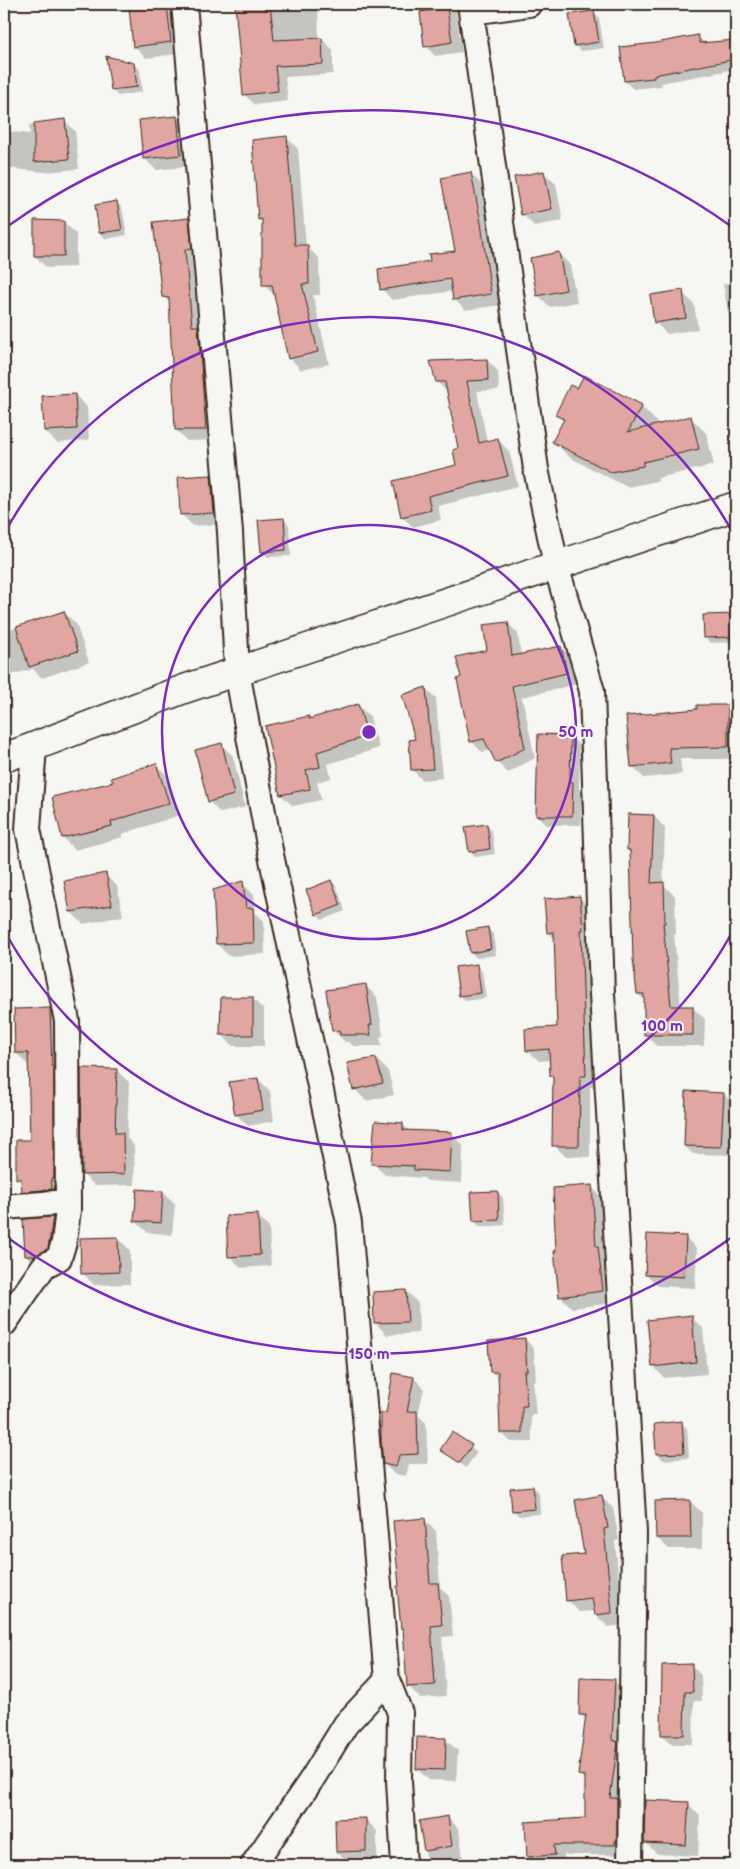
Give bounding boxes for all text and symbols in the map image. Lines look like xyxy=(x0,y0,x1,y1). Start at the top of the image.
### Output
centre of rings xyxy=(360,723,378,741)
text: 50 m xyxy=(559,723,594,742)
text: 100 m xyxy=(641,1017,683,1036)
text: 150 m xyxy=(348,1345,390,1364)

